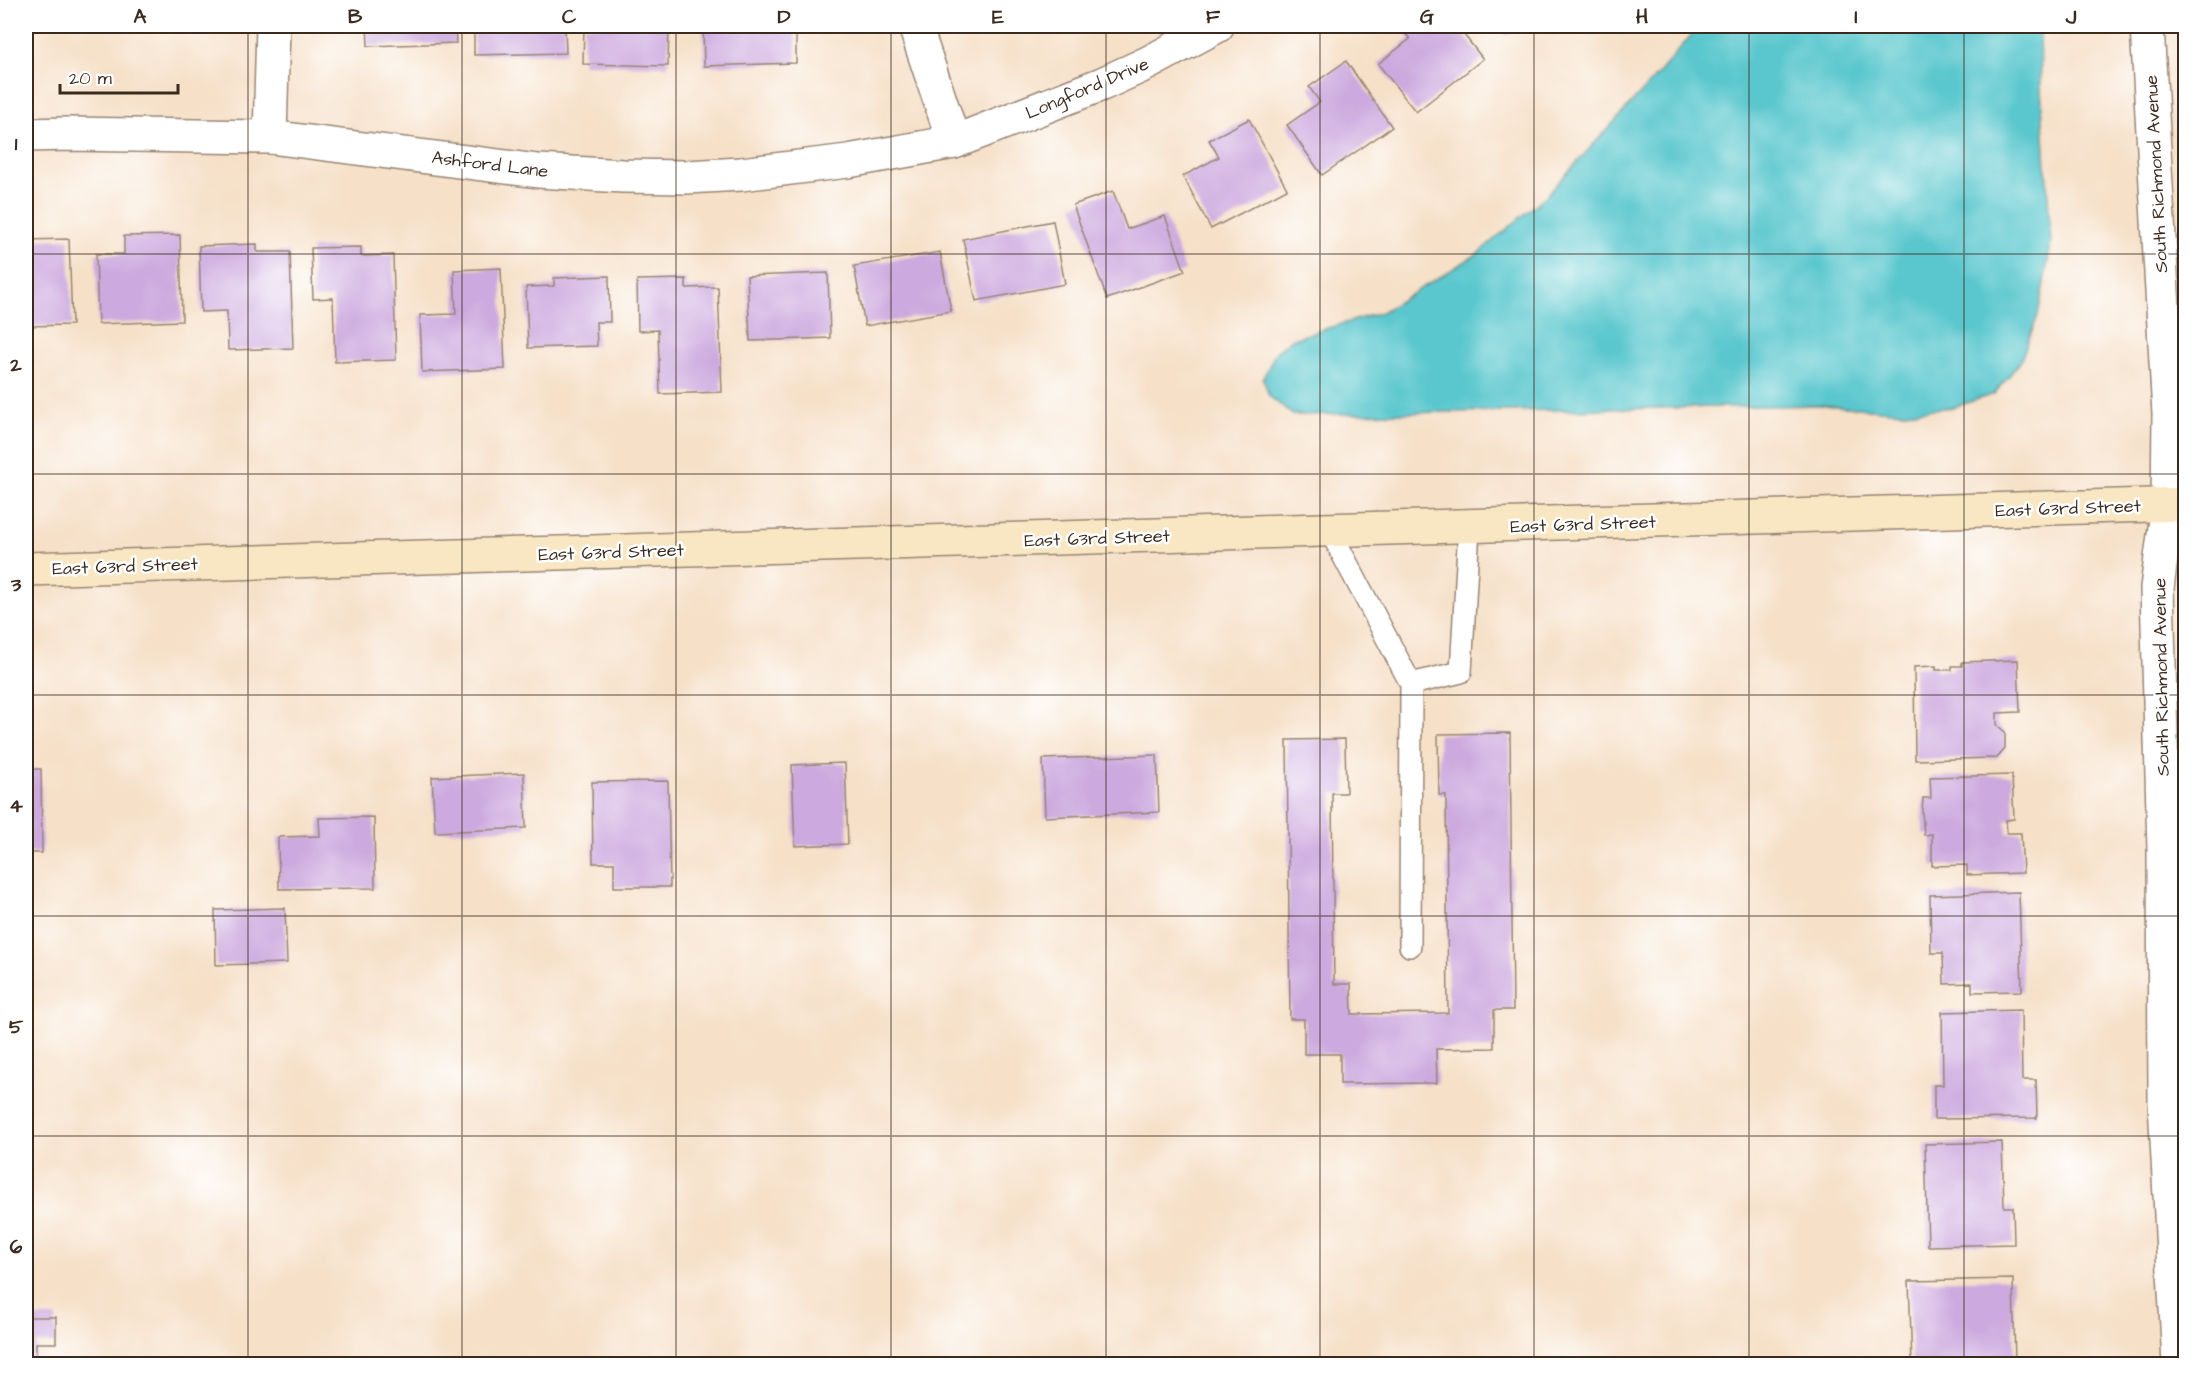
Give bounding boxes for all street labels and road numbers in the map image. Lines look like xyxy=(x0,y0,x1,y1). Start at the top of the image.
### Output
street label: Longford Drive xyxy=(1022,51,1153,127)
street label: South Richmond Avenue xyxy=(2139,74,2174,274)
street label: Ashford Lane xyxy=(430,145,550,184)
street label: East 63rd Street xyxy=(1995,493,2142,524)
street label: East 63rd Street xyxy=(1510,509,1657,540)
street label: East 63rd Street xyxy=(1024,523,1171,554)
street label: East 63rd Street xyxy=(538,537,685,568)
street label: East 63rd Street xyxy=(52,551,199,582)
street label: South Richmond Avenue xyxy=(2147,577,2176,776)

